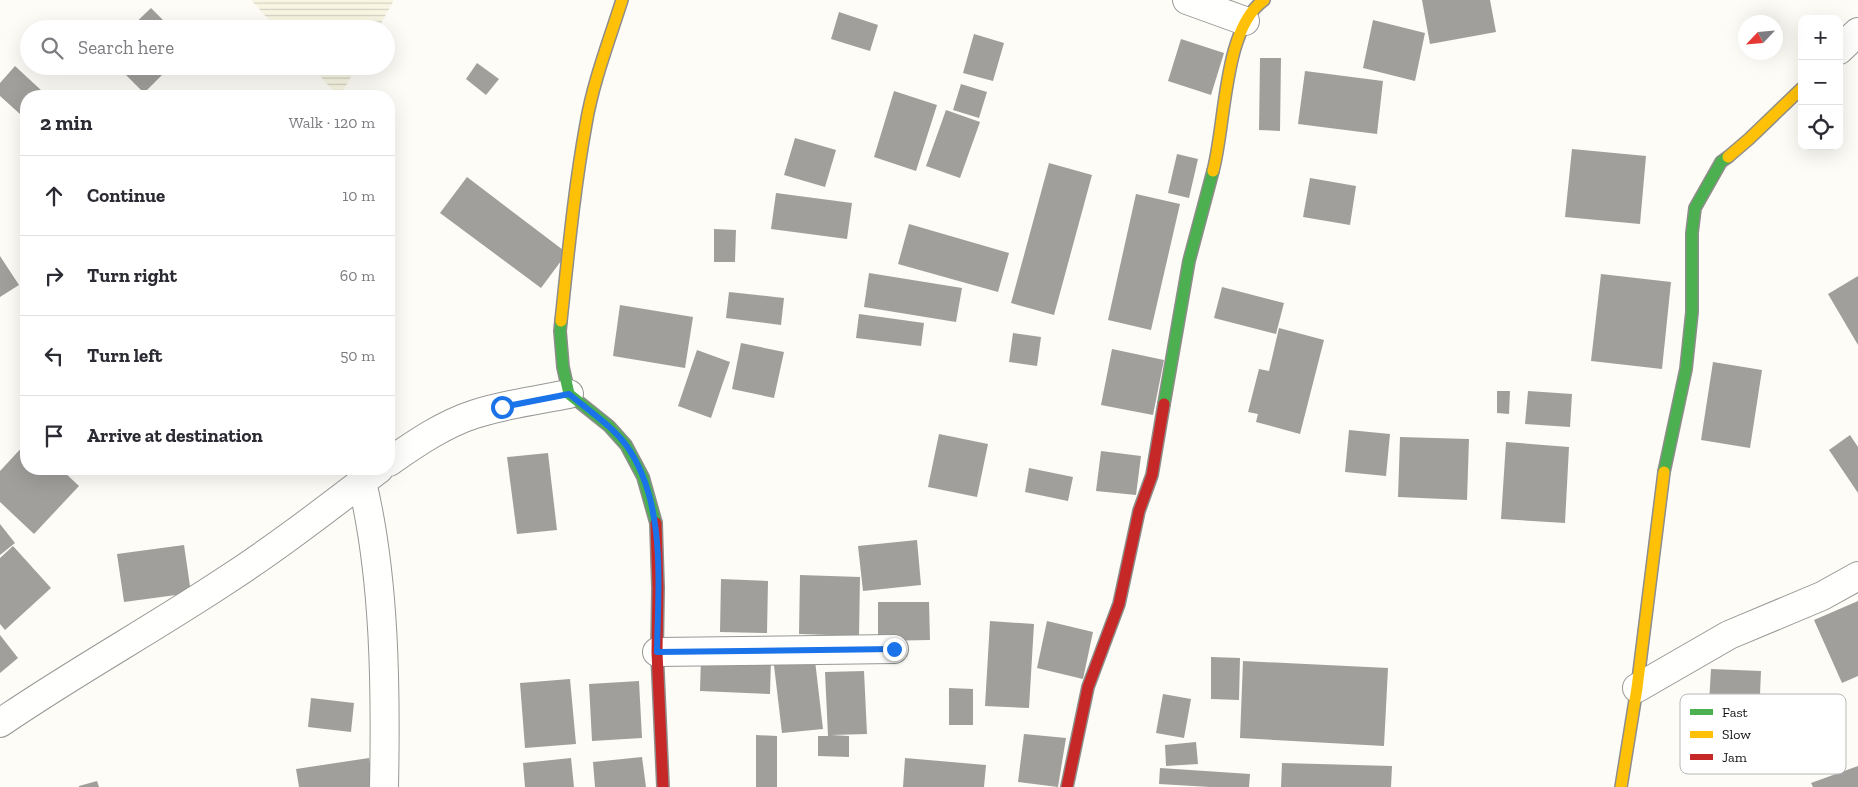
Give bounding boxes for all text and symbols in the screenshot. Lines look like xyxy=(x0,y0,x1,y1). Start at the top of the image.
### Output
north arrow xyxy=(1738,15,1783,60)
map controls xyxy=(1798,15,1843,150)
button: + xyxy=(1798,15,1843,60)
search box xyxy=(20,20,395,75)
icon: search xyxy=(38,34,66,62)
text: Search here xyxy=(78,36,174,59)
button: − xyxy=(1798,60,1843,105)
button: locate xyxy=(1798,105,1843,150)
text: 2 min xyxy=(40,110,92,135)
text: Walk · 120 m xyxy=(289,113,375,132)
icon: ahead xyxy=(40,182,68,210)
text: Continue xyxy=(87,184,165,207)
text: 10 m xyxy=(342,186,375,205)
icon: right xyxy=(40,262,68,290)
text: Turn right xyxy=(87,264,177,287)
text: 60 m xyxy=(340,266,375,285)
icon: left xyxy=(40,342,68,370)
text: Turn left xyxy=(87,344,162,367)
text: 50 m xyxy=(340,346,375,365)
route start xyxy=(491,396,514,419)
icon: arrive xyxy=(40,422,68,450)
text: Arrive at destination xyxy=(87,424,263,447)
route end xyxy=(883,638,906,661)
legend xyxy=(1680,694,1846,774)
text: Fast xyxy=(1722,704,1749,721)
text: Slow xyxy=(1722,726,1751,743)
text: Jam xyxy=(1722,749,1747,766)

